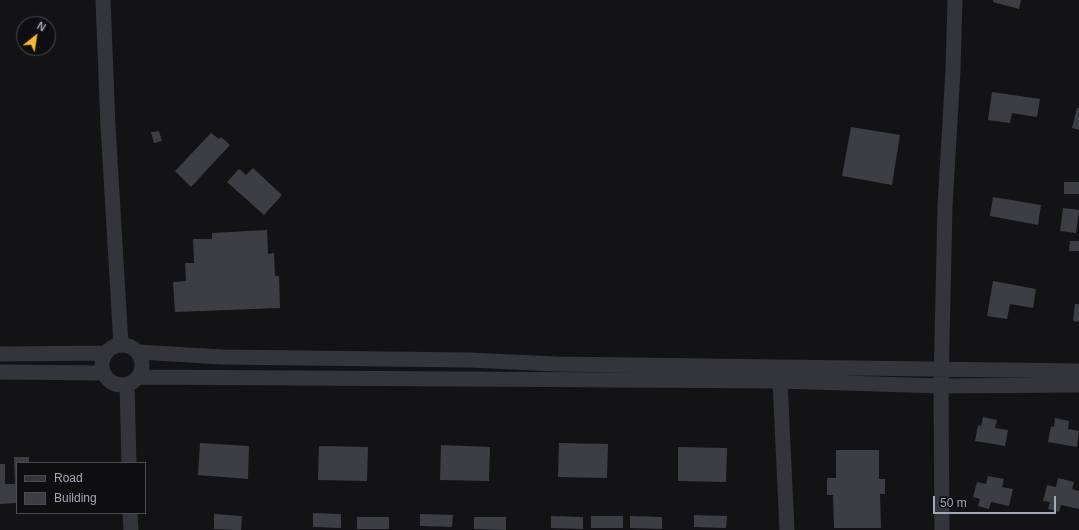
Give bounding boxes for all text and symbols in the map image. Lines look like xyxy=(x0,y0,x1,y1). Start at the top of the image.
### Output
north arrow xyxy=(16,16,56,56)
text: N xyxy=(35,19,48,34)
legend xyxy=(16,462,146,514)
text: Road xyxy=(54,471,83,485)
scale bar xyxy=(935,488,1058,514)
text: Building xyxy=(54,491,97,505)
text: 50 m xyxy=(940,496,967,510)

